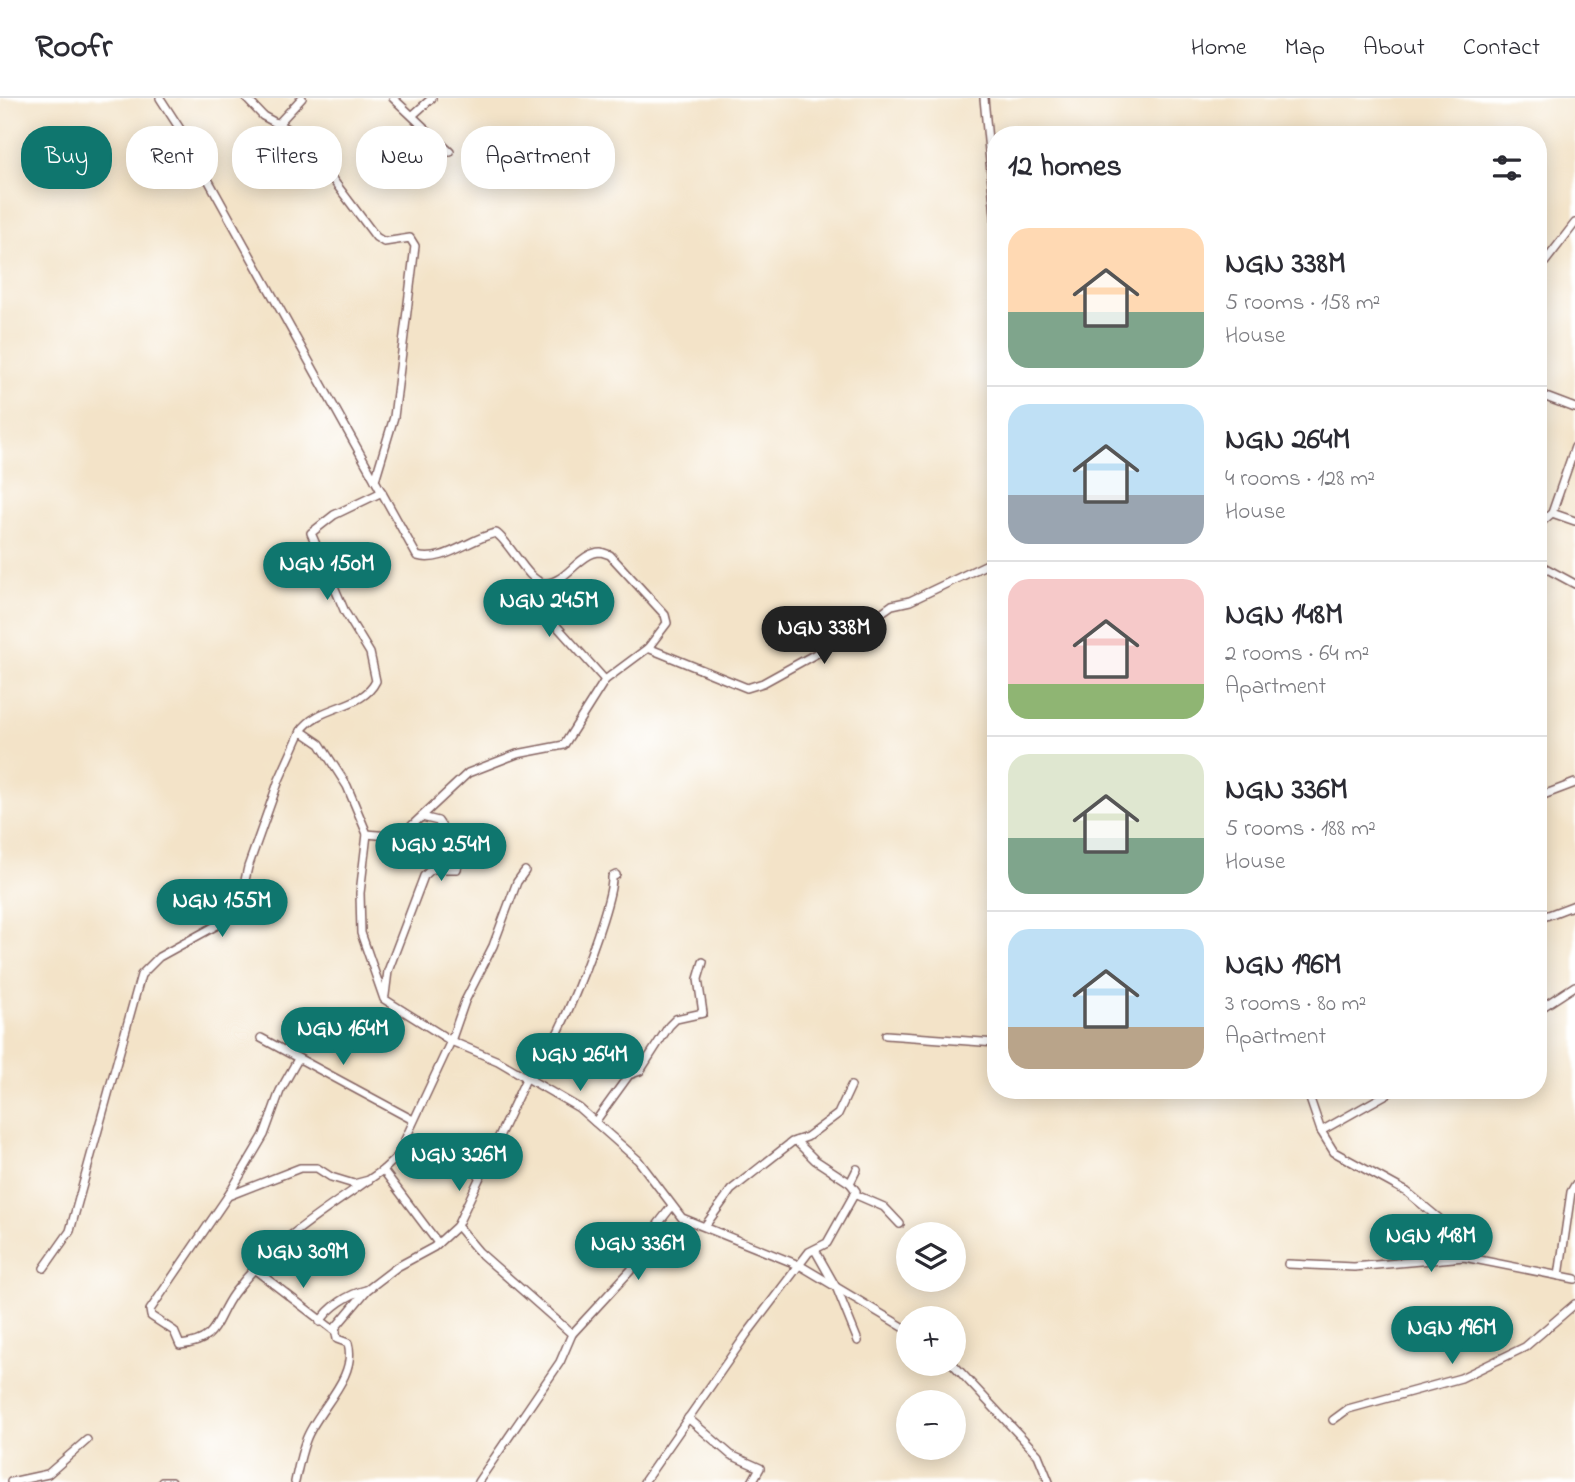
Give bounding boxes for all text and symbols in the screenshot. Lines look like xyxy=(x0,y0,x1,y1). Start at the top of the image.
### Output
text: Roofr xyxy=(35,24,112,72)
text: Home xyxy=(1191,31,1247,66)
text: Map xyxy=(1285,31,1325,66)
text: About xyxy=(1363,31,1425,66)
text: Contact xyxy=(1463,31,1540,66)
chip: Buy xyxy=(21,126,112,189)
chip: Rent xyxy=(126,126,218,189)
chip: Filters xyxy=(232,126,342,189)
chip: New xyxy=(356,126,447,189)
chip: Apartment xyxy=(461,126,615,189)
text: 12 homes xyxy=(1008,146,1122,190)
icon: filters xyxy=(1488,149,1526,187)
text: NGN 338M xyxy=(1225,243,1346,287)
icon: home xyxy=(1064,256,1148,340)
text: 5 rooms · 158 m² xyxy=(1225,287,1380,320)
text: House xyxy=(1225,320,1285,353)
text: NGN 264M xyxy=(1225,419,1351,463)
icon: home xyxy=(1064,432,1148,516)
text: 4 rooms · 128 m² xyxy=(1225,463,1375,496)
text: House xyxy=(1225,496,1285,529)
pin: NGN 150M xyxy=(255,542,399,602)
text: NGN 150M xyxy=(279,548,375,581)
pin: NGN 245M xyxy=(477,580,621,639)
text: NGN 245M xyxy=(499,585,599,618)
text: NGN 148M xyxy=(1225,594,1343,638)
pin: NGN 338M xyxy=(752,606,896,666)
icon: home xyxy=(1064,607,1148,691)
text: NGN 338M xyxy=(778,612,870,645)
text: 2 rooms · 64 m² xyxy=(1225,638,1369,671)
text: Apartment xyxy=(1225,671,1326,704)
text: NGN 336M xyxy=(1225,769,1348,813)
icon: home xyxy=(1064,782,1148,866)
text: 5 rooms · 188 m² xyxy=(1225,813,1376,846)
pin: NGN 254M xyxy=(369,824,513,883)
text: NGN 254M xyxy=(391,829,491,862)
text: House xyxy=(1225,846,1285,879)
pin: NGN 155M xyxy=(150,880,294,939)
text: NGN 155M xyxy=(173,885,271,918)
text: NGN 196M xyxy=(1225,944,1342,988)
icon: home xyxy=(1064,957,1148,1041)
text: 3 rooms · 80 m² xyxy=(1225,988,1366,1021)
pin: NGN 164M xyxy=(271,1007,415,1067)
text: NGN 164M xyxy=(297,1013,389,1046)
text: Apartment xyxy=(1225,1021,1326,1054)
pin: NGN 264M xyxy=(508,1034,652,1093)
text: NGN 264M xyxy=(532,1039,628,1072)
pin: NGN 326M xyxy=(387,1134,531,1193)
text: NGN 326M xyxy=(411,1139,507,1172)
pin: NGN 148M xyxy=(1359,1214,1503,1274)
text: NGN 148M xyxy=(1386,1220,1476,1253)
pin: NGN 336M xyxy=(566,1222,710,1282)
map controls xyxy=(896,1222,966,1460)
button: layers xyxy=(896,1222,966,1292)
text: NGN 336M xyxy=(591,1228,685,1261)
pin: NGN 309M xyxy=(231,1230,375,1290)
text: NGN 309M xyxy=(257,1236,349,1269)
button: + xyxy=(896,1306,966,1376)
pin: NGN 196M xyxy=(1380,1306,1524,1366)
text: NGN 196M xyxy=(1407,1312,1497,1345)
button: − xyxy=(896,1390,966,1460)

